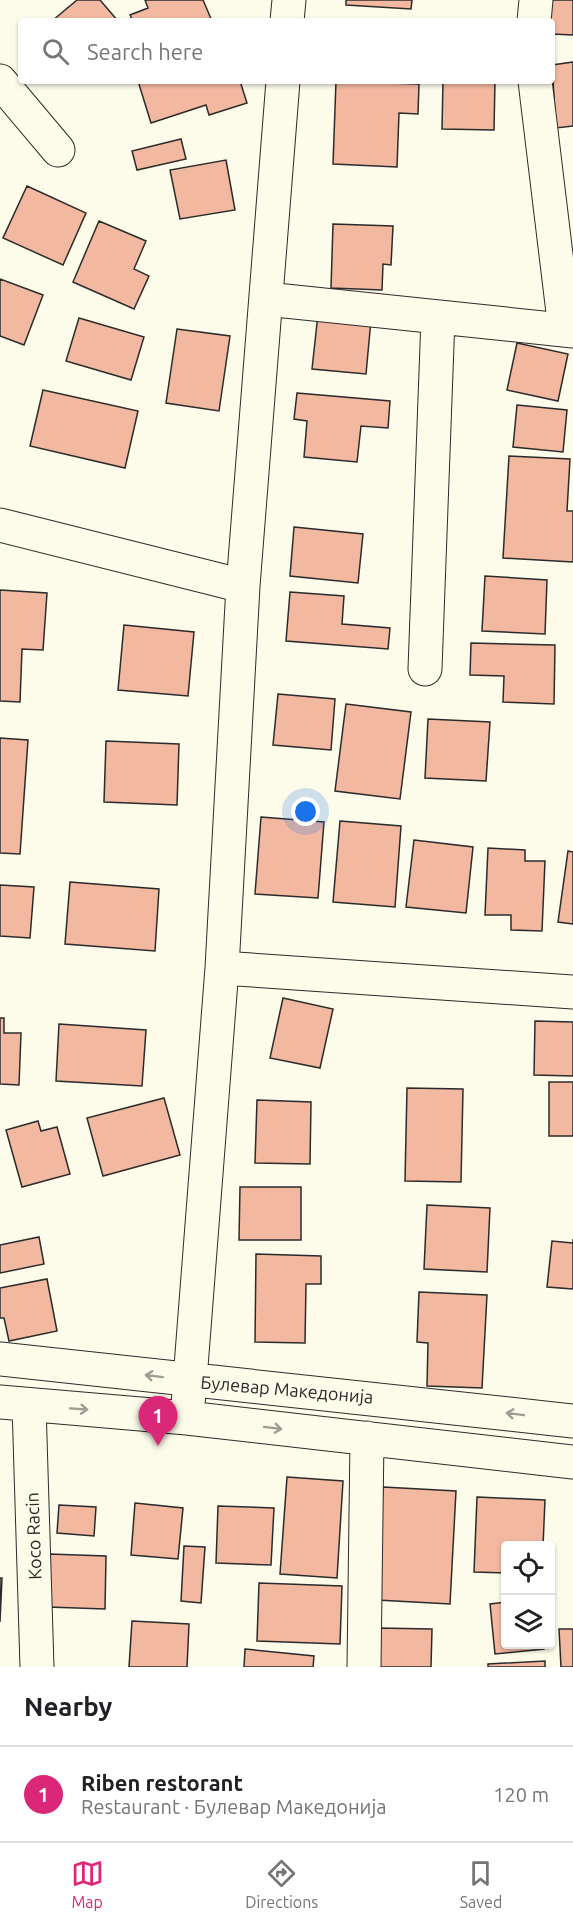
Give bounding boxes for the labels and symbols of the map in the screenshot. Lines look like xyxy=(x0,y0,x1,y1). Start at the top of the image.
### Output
your location xyxy=(291,797,320,826)
one-way arrow xyxy=(144,1370,164,1381)
street label: Булевар Македонија xyxy=(200,1371,374,1407)
pin: 1 xyxy=(138,1396,178,1446)
one-way arrow xyxy=(69,1404,89,1415)
one-way arrow xyxy=(505,1408,525,1419)
one-way arrow xyxy=(263,1422,283,1433)
street label: Koco Racin xyxy=(21,1492,45,1580)

